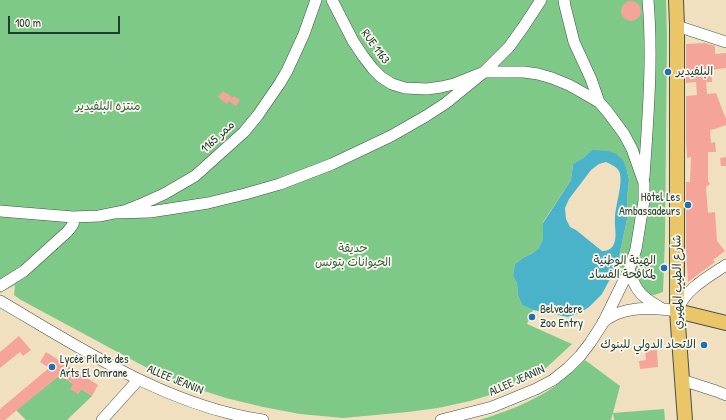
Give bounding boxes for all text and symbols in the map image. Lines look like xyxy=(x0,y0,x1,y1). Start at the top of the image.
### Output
scale bar xyxy=(10,8,122,34)
text: 100 m xyxy=(15,14,41,31)
street label: RUE 1163 xyxy=(358,27,392,67)
place label: البلفيدير xyxy=(676,65,713,79)
marker: البلفيدير xyxy=(663,67,673,77)
park label: منتزه البلفيدير xyxy=(75,100,141,114)
street label: ممر 1165 xyxy=(198,118,238,156)
place label: Hôtel Les Ambassadeurs xyxy=(619,191,680,219)
marker: Hôtel Les Ambassadeurs xyxy=(683,200,693,210)
street label: شارع الطيب المهيري xyxy=(670,235,686,329)
park label: حديقة الحيوانات بتونس xyxy=(315,242,391,270)
place label: الهيئة الوطنية لمكافحة الفساد xyxy=(589,254,656,282)
marker: الهيئة الوطنية لمكافحة الفساد xyxy=(659,263,669,273)
place label: Belvedere Zoo Entry xyxy=(540,303,583,331)
marker: Belvedere Zoo Entry xyxy=(527,312,537,322)
place label: الاتحاد الدولي للبنوك xyxy=(600,338,696,352)
marker: الاتحاد الدولي للبنوك xyxy=(699,340,709,350)
place label: Lycée Pilote des Arts El Omrane xyxy=(60,353,129,381)
marker: Lycée Pilote des Arts El Omrane xyxy=(47,362,57,372)
street label: ALLEE JEANIN xyxy=(145,362,205,398)
street label: ALLEE JEANIN xyxy=(487,362,547,400)

